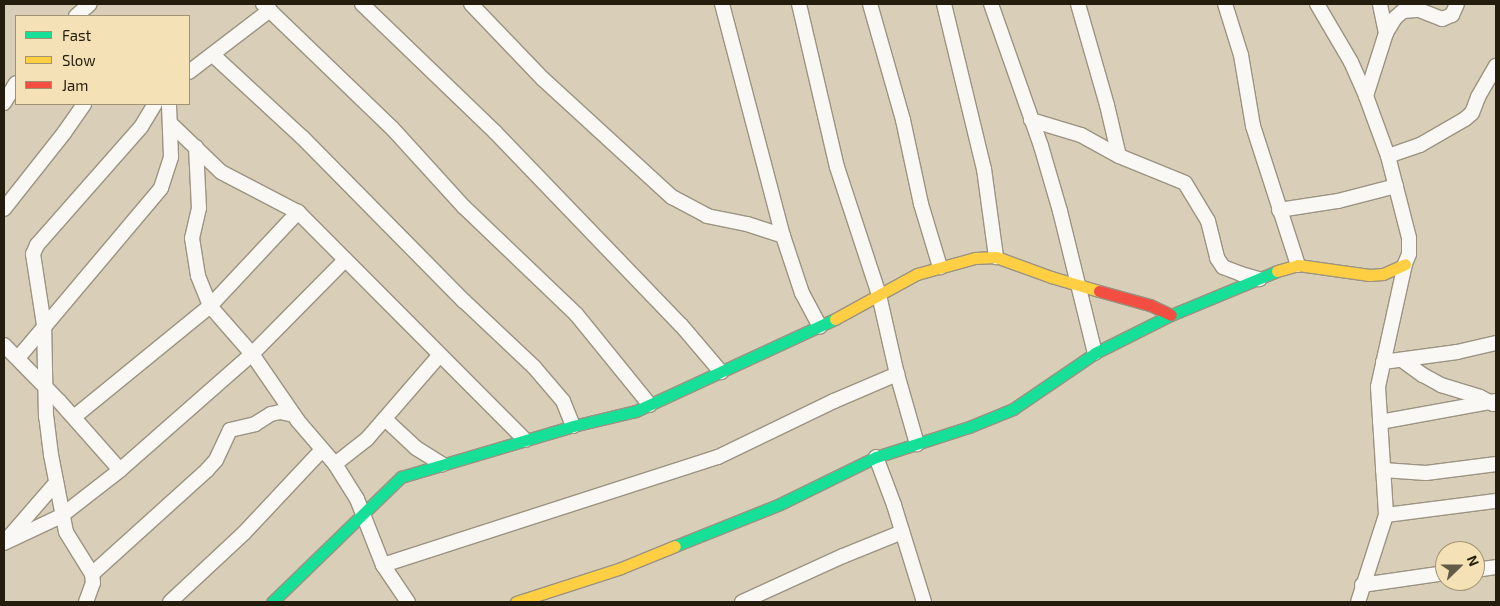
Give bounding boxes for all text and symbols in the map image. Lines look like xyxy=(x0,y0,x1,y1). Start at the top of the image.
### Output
legend xyxy=(15,15,190,105)
text: Fast xyxy=(62,26,91,44)
text: Slow xyxy=(62,51,96,69)
text: Jam xyxy=(62,76,88,94)
north arrow xyxy=(1435,541,1485,591)
text: N xyxy=(1464,553,1483,568)

